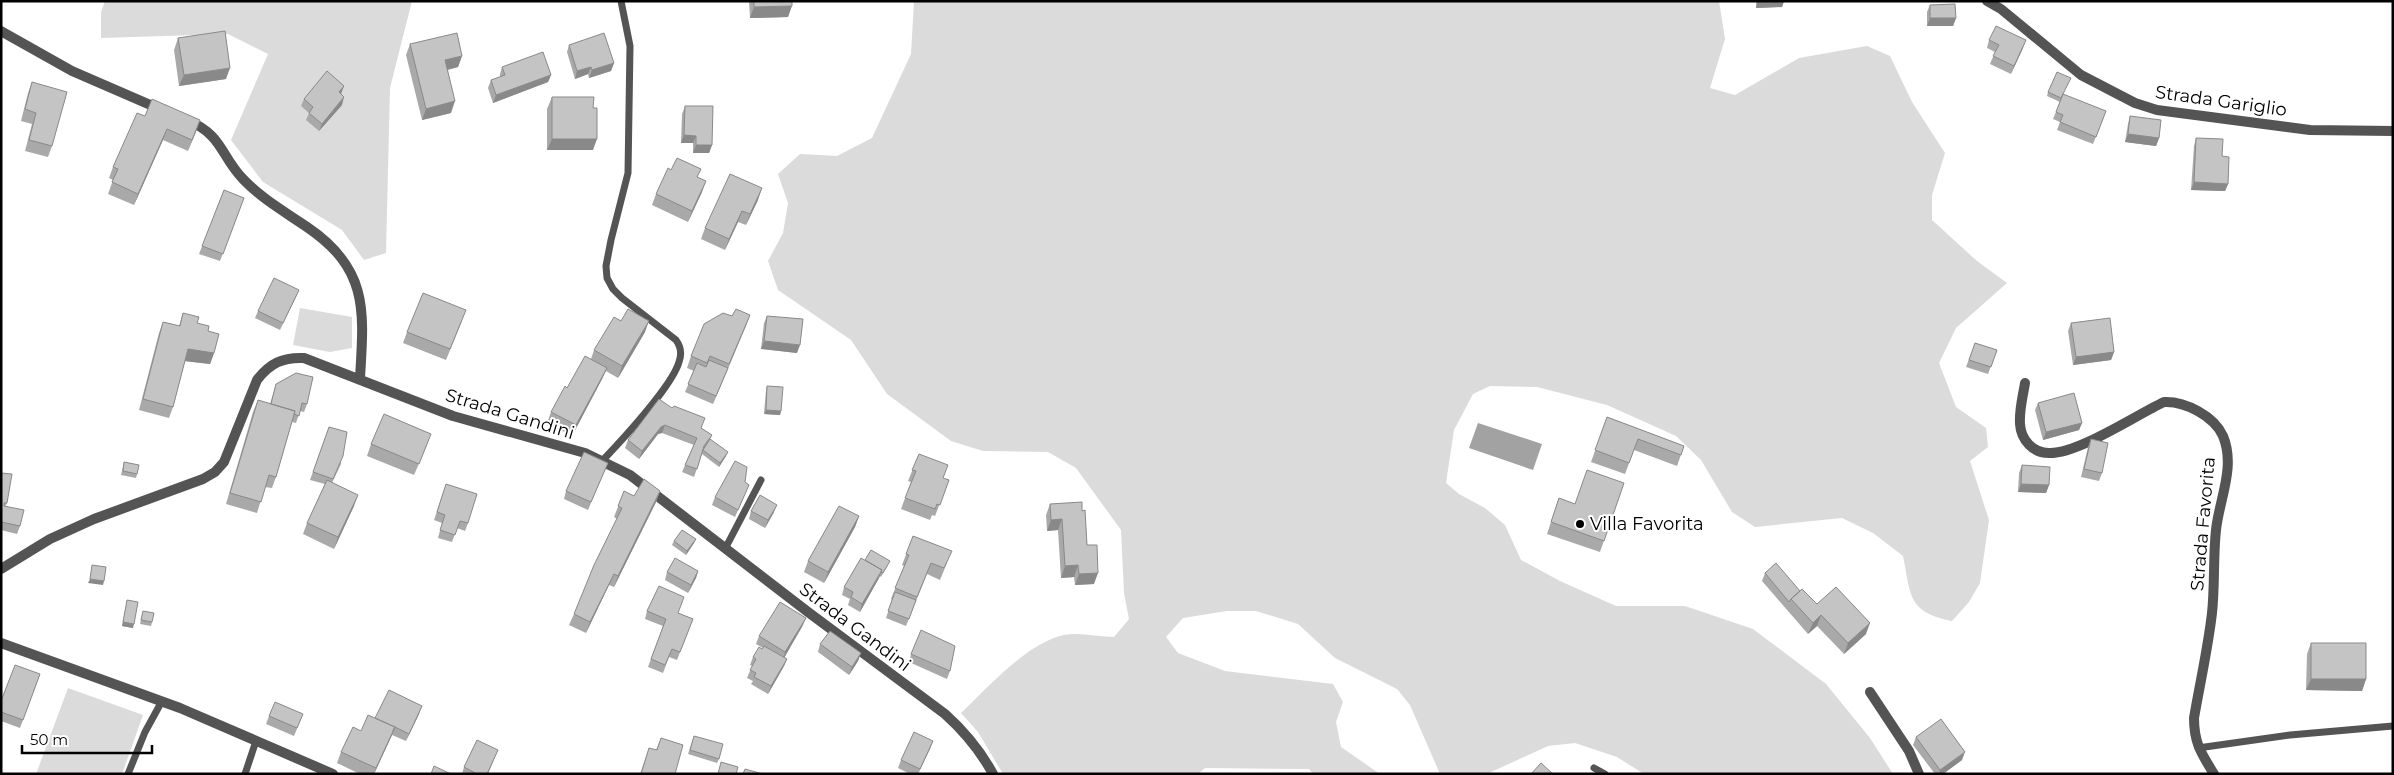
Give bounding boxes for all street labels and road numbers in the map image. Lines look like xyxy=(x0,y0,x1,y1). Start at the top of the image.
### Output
street label: Strada Gariglio xyxy=(2154,81,2288,121)
street label: Strada Gandini xyxy=(443,384,577,444)
street label: Strada Favorita xyxy=(2186,456,2220,592)
street label: Strada Gandini xyxy=(795,578,915,676)

